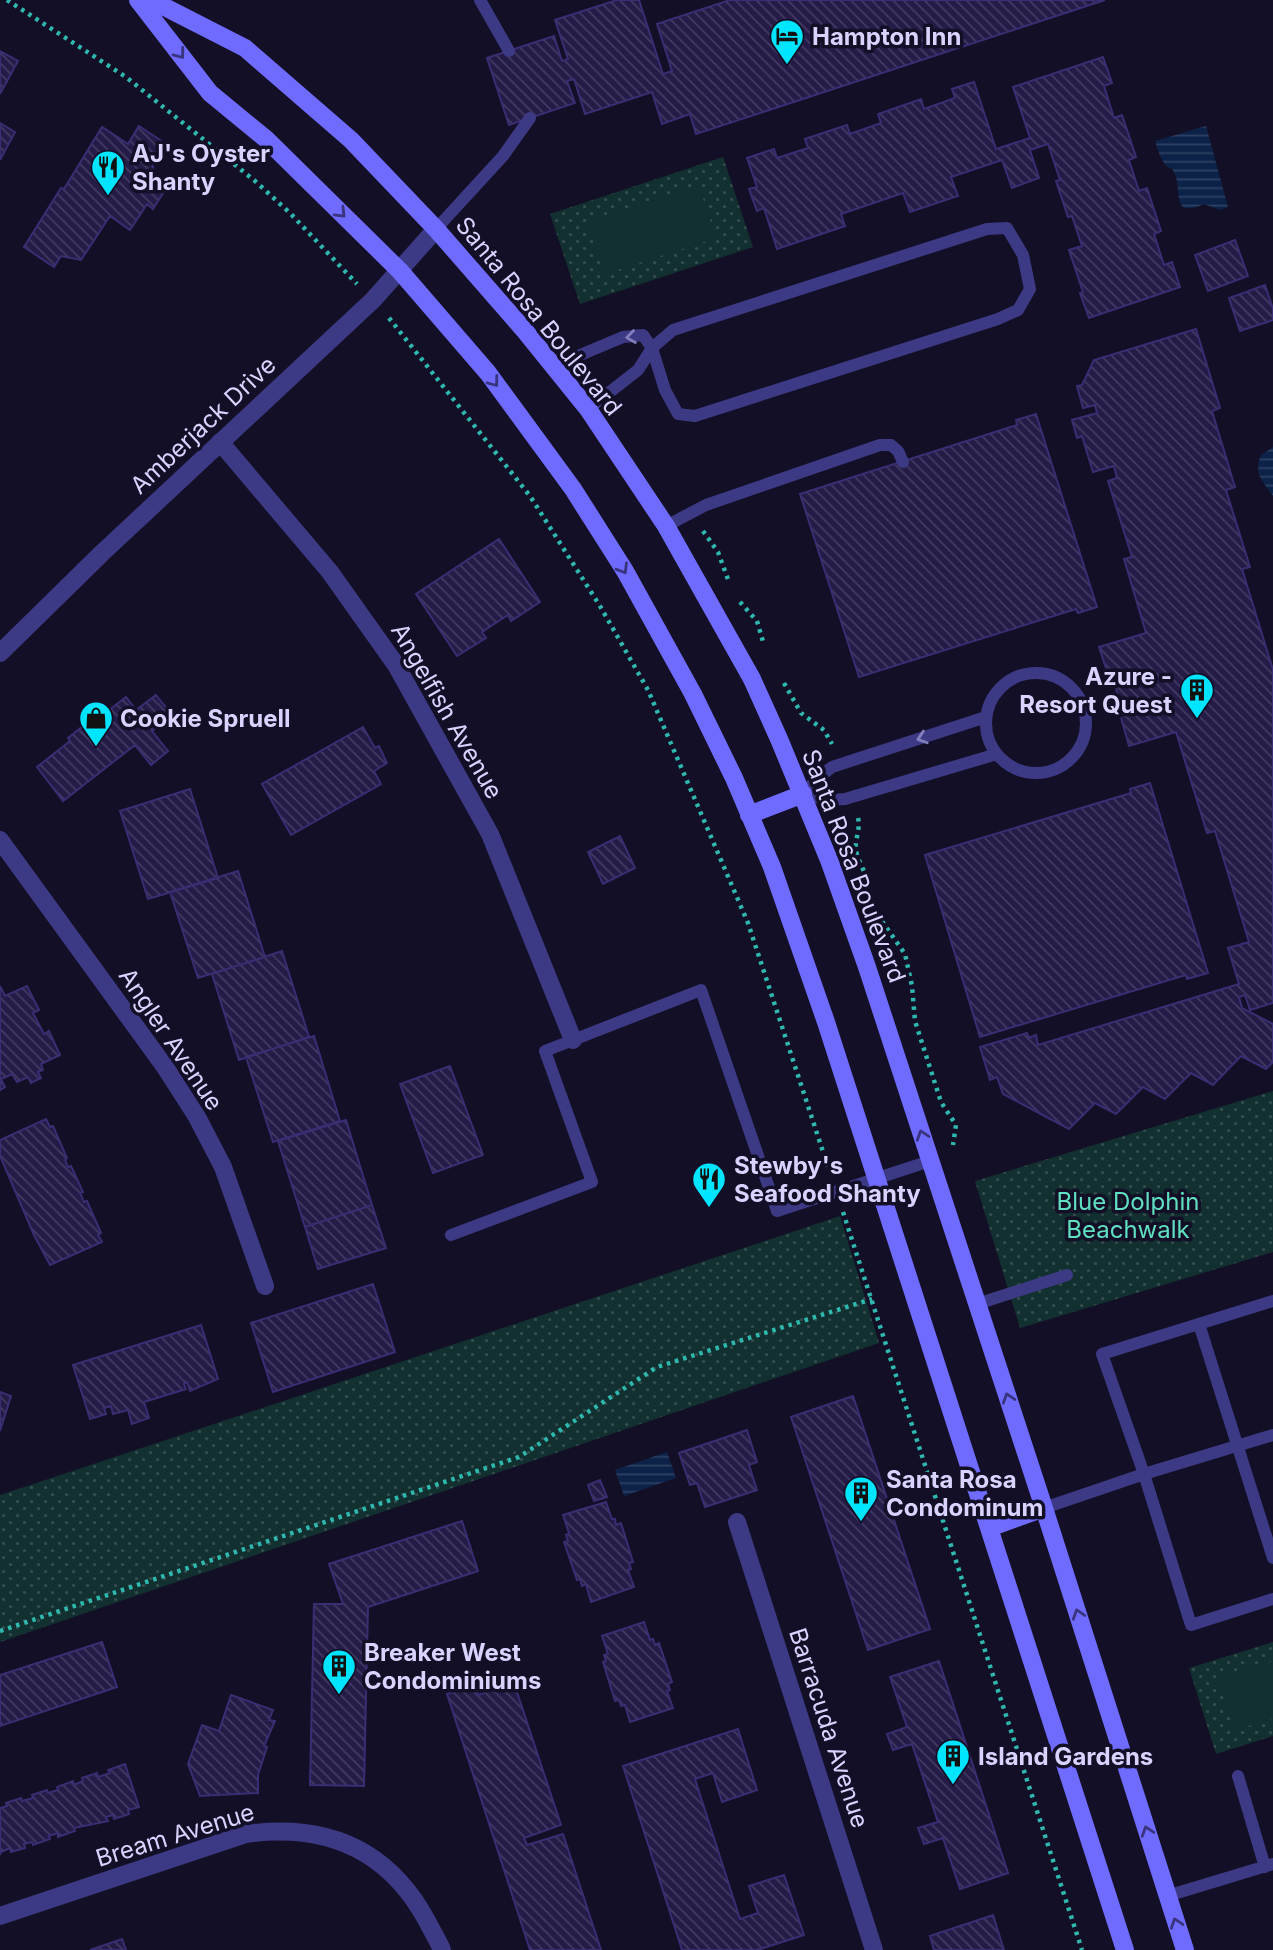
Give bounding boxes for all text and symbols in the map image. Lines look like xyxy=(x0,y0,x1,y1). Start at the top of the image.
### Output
hotel icon: Hampton Inn xyxy=(768,17,806,66)
place label: Hampton Inn xyxy=(812,22,961,51)
one-way arrow xyxy=(171,46,184,59)
place label: AJ's Oyster Shanty xyxy=(132,139,270,196)
restaurant icon: AJ's Oyster Shanty xyxy=(89,148,127,197)
one-way arrow xyxy=(333,205,346,218)
street label: Santa Rosa Boulevard xyxy=(450,211,628,421)
one-way arrow xyxy=(625,329,637,344)
street label: Amberjack Drive xyxy=(124,350,282,500)
one-way arrow xyxy=(486,374,498,386)
one-way arrow xyxy=(615,561,628,574)
street label: Angelfish Avenue xyxy=(385,618,509,804)
place label: Azure - Resort Quest xyxy=(1019,662,1172,719)
building icon: Azure - Resort Quest xyxy=(1178,671,1216,720)
shop icon: Cookie Spruell xyxy=(77,699,115,748)
place label: Cookie Spruell xyxy=(120,704,290,733)
one-way arrow xyxy=(916,730,928,744)
street label: Santa Rosa Boulevard xyxy=(796,745,912,987)
street label: Angler Avenue xyxy=(113,962,229,1116)
one-way arrow xyxy=(916,1129,930,1142)
place label: Stewby's Seafood Shanty xyxy=(734,1151,921,1208)
restaurant icon: Stewby's Seafood Shanty xyxy=(690,1160,728,1209)
park label: Blue Dolphin Beachwalk xyxy=(1057,1187,1199,1244)
one-way arrow xyxy=(1002,1392,1016,1404)
place label: Santa Rosa Condominum xyxy=(886,1465,1043,1522)
building icon: Santa Rosa Condominum xyxy=(842,1474,880,1523)
one-way arrow xyxy=(1072,1609,1086,1621)
street label: Barracuda Avenue xyxy=(783,1624,875,1832)
place label: Breaker West Condominiums xyxy=(364,1638,541,1695)
building icon: Breaker West Condominiums xyxy=(320,1647,358,1696)
building icon: Island Gardens xyxy=(934,1737,972,1786)
place label: Island Gardens xyxy=(978,1742,1153,1771)
street label: Bream Avenue xyxy=(92,1797,258,1873)
one-way arrow xyxy=(1140,1825,1155,1837)
one-way arrow xyxy=(1170,1917,1184,1930)

